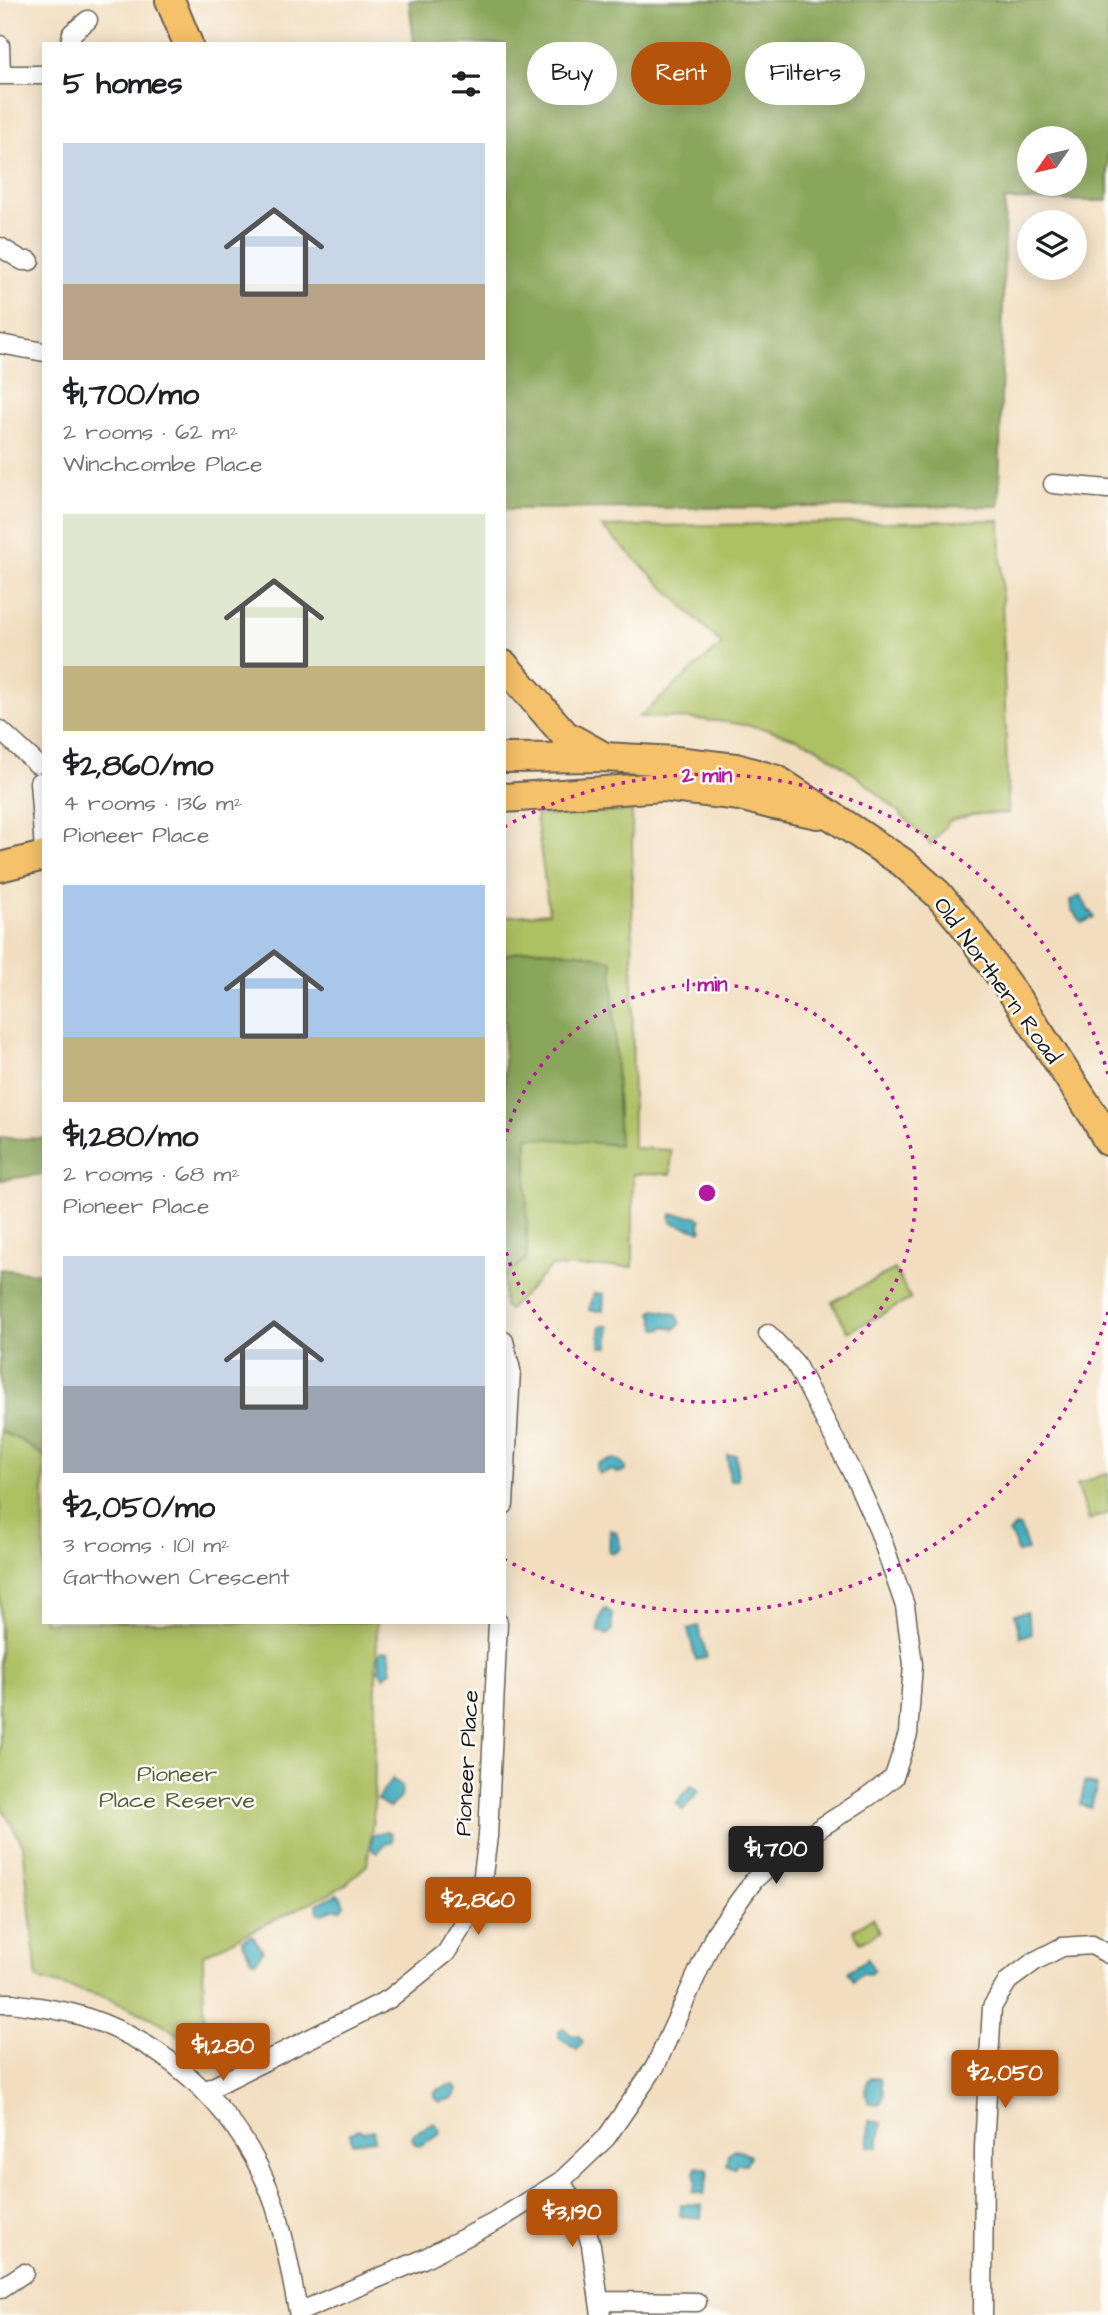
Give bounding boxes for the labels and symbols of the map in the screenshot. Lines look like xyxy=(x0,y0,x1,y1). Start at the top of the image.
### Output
north arrow xyxy=(1017,126,1087,196)
text: 2 min xyxy=(681,761,733,790)
street label: Old Northern Road xyxy=(926,891,1069,1071)
text: 1 min xyxy=(686,970,728,999)
centre of rings xyxy=(695,1181,719,1205)
street label: Pioneer Place xyxy=(447,1689,487,1837)
park label: Pioneer Place Reserve xyxy=(99,1758,255,1816)
pin: $1,700 xyxy=(719,1826,833,1886)
pin: $2,860 xyxy=(421,1878,535,1937)
pin: $1,280 xyxy=(166,2024,280,2083)
pin: $2,050 xyxy=(948,2050,1062,2110)
pin: $3,190 xyxy=(515,2190,629,2249)

